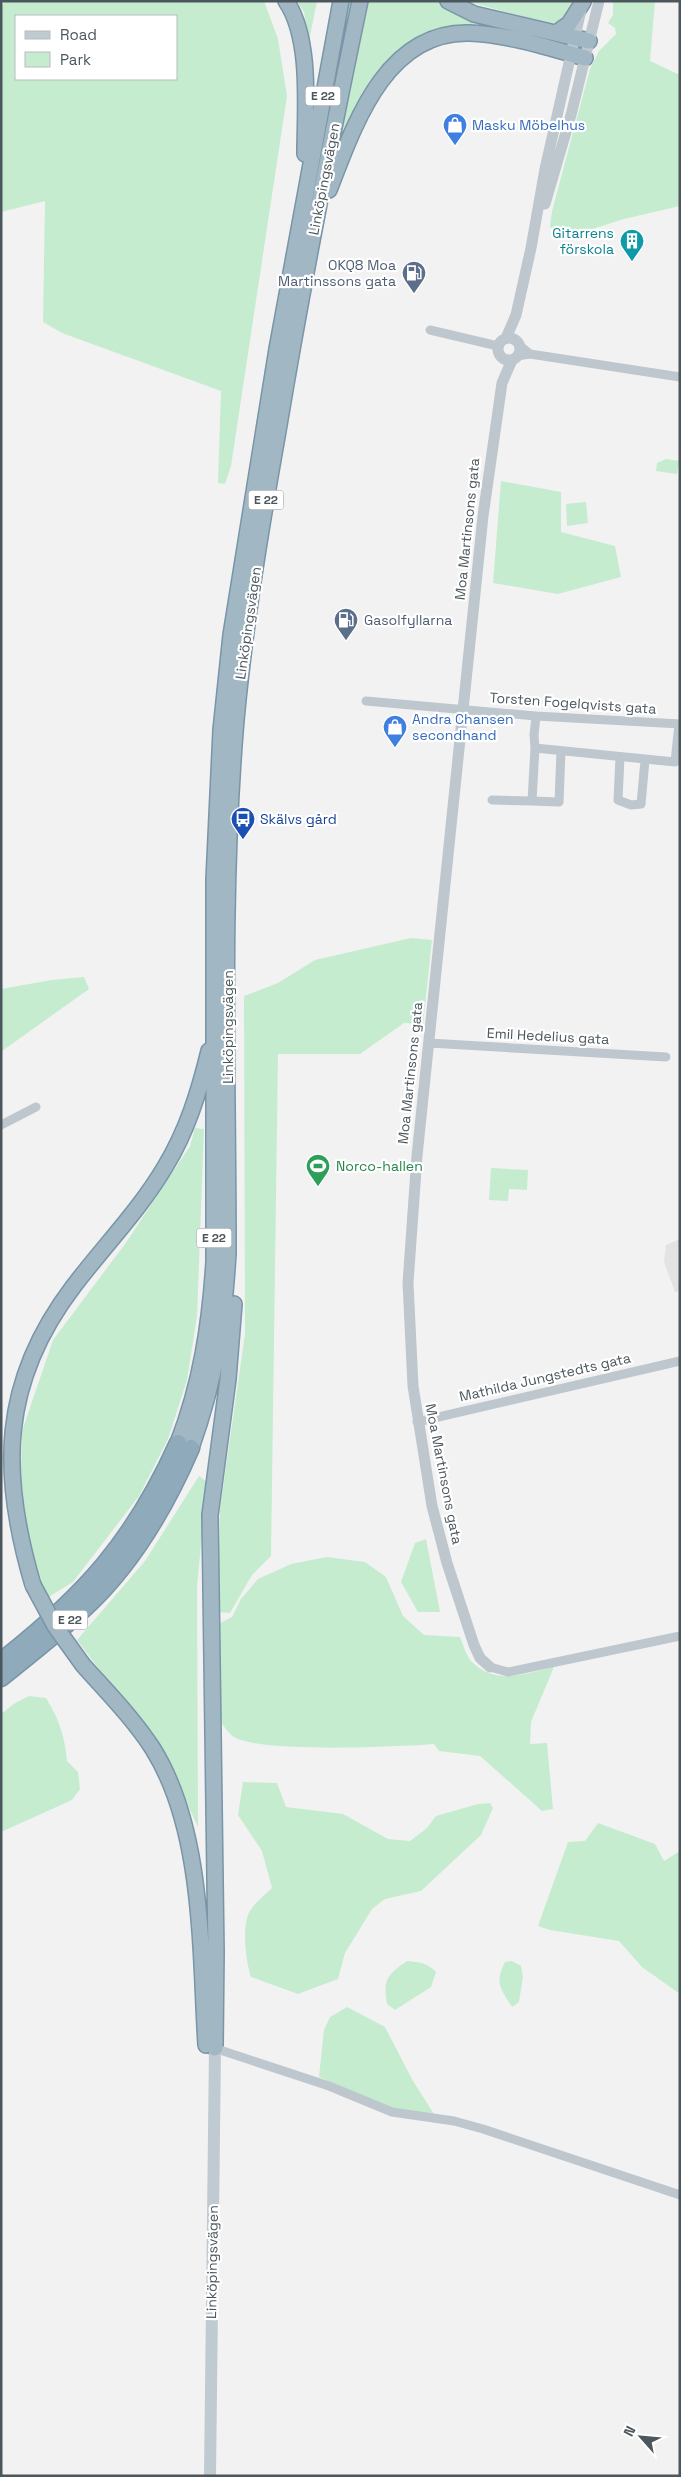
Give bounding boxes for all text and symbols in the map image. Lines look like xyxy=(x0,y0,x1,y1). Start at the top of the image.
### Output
legend xyxy=(15,15,178,80)
text: Road xyxy=(60,25,97,44)
text: Park xyxy=(60,50,91,69)
road number: E 22 xyxy=(306,86,340,105)
shop icon: Masku Möbelhus xyxy=(442,112,468,146)
place label: Masku Möbelhus xyxy=(472,116,585,134)
street label: Linköpingsvägen xyxy=(304,121,344,237)
place label: Gitarrens förskola xyxy=(552,224,614,258)
building icon: Gitarrens förskola xyxy=(619,228,645,262)
place label: OKQ8 Moa Martinssons gata xyxy=(278,256,396,290)
fuel station icon: OKQ8 Moa Martinssons gata xyxy=(401,260,427,294)
street label: Moa Martinsons gata xyxy=(451,457,483,601)
road number: E 22 xyxy=(248,490,284,510)
street label: Linköpingsvägen xyxy=(231,565,265,681)
fuel station icon: Gasolfyllarna xyxy=(333,607,359,641)
place label: Gasolfyllarna xyxy=(364,611,452,629)
street label: Torsten Fogelqvists gata xyxy=(489,688,657,718)
place label: Andra Chansen secondhand xyxy=(412,710,514,744)
shop icon: Andra Chansen secondhand xyxy=(382,714,408,748)
bus stop icon: Skälvs gård xyxy=(230,806,256,840)
place label: Skälvs gård xyxy=(260,810,337,828)
street label: Linköpingsvägen xyxy=(219,970,237,1084)
street label: Moa Martinsons gata xyxy=(394,1001,426,1145)
street label: Emil Hedelius gata xyxy=(486,1024,610,1048)
sports icon: Norco-hallen xyxy=(305,1153,331,1187)
place label: Norco-hallen xyxy=(336,1157,423,1175)
road number: E 22 xyxy=(196,1228,232,1248)
street label: Mathilda Jungstedts gata xyxy=(457,1348,633,1406)
street label: Moa Martinsons gata xyxy=(422,1402,466,1546)
road number: E 22 xyxy=(52,1610,88,1630)
street label: Linköpingsvägen xyxy=(202,2205,222,2319)
north arrow xyxy=(616,2412,666,2462)
text: N xyxy=(619,2423,640,2439)

